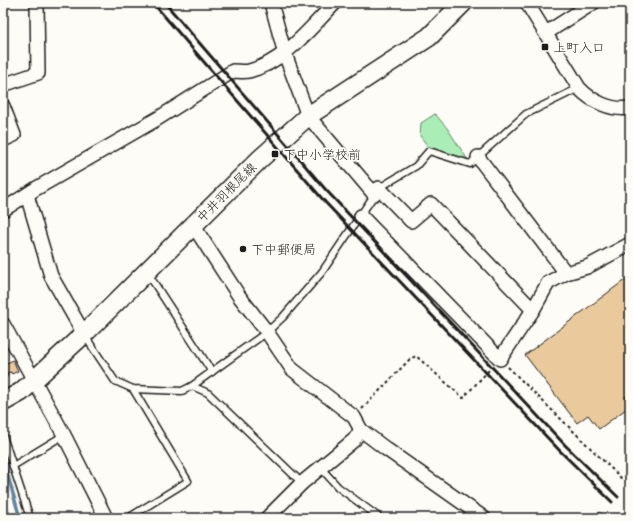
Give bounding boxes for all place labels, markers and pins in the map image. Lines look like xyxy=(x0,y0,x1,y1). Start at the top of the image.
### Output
place label: 上町入口 xyxy=(553,38,605,56)
marker: 上町入口 xyxy=(540,42,550,52)
place label: 下中小学校前 xyxy=(283,145,361,163)
marker: 下中小学校前 xyxy=(270,149,280,159)
place label: 下中郵便局 xyxy=(251,240,316,258)
marker: 下中郵便局 xyxy=(238,244,248,254)

